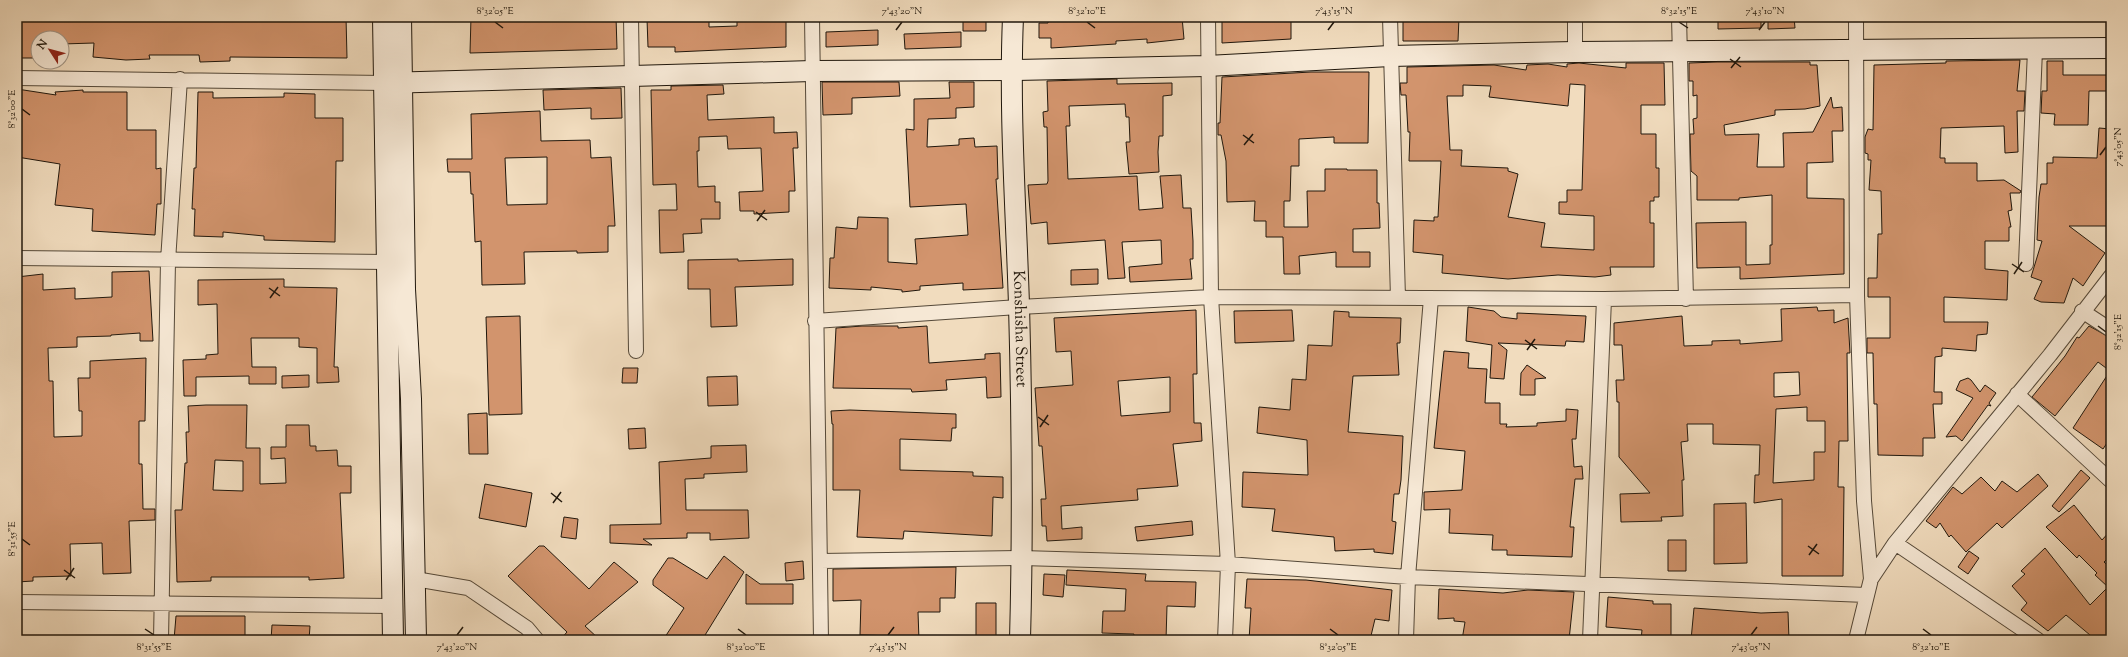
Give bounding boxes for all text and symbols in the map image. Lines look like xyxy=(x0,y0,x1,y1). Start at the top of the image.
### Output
text: 8°32'05"E xyxy=(476,4,514,19)
text: 7°43'20"N xyxy=(882,4,922,19)
text: 8°32'10"E xyxy=(1068,4,1106,19)
text: 7°43'15"N xyxy=(1315,4,1353,19)
text: 8°32'15"E xyxy=(1661,4,1697,19)
text: 7°43'10"N xyxy=(1745,4,1785,19)
north arrow xyxy=(30,30,70,70)
text: N xyxy=(33,36,52,54)
text: 8°32'00"E xyxy=(5,90,20,128)
text: 7°43'05"N xyxy=(2111,128,2126,166)
street label: Konshisha Street xyxy=(1006,270,1032,388)
text: 8°32'15"E xyxy=(2111,314,2126,350)
text: 8°31'55"E xyxy=(5,522,20,556)
text: 8°31'55"E xyxy=(137,640,171,655)
text: 7°43'20"N xyxy=(437,640,477,655)
text: 8°32'00"E xyxy=(727,640,765,655)
text: 7°43'15"N xyxy=(869,640,907,655)
text: 8°32'05"E xyxy=(1319,640,1357,655)
text: 7°43'05"N xyxy=(1732,640,1770,655)
text: 8°32'10"E xyxy=(1912,640,1950,655)

